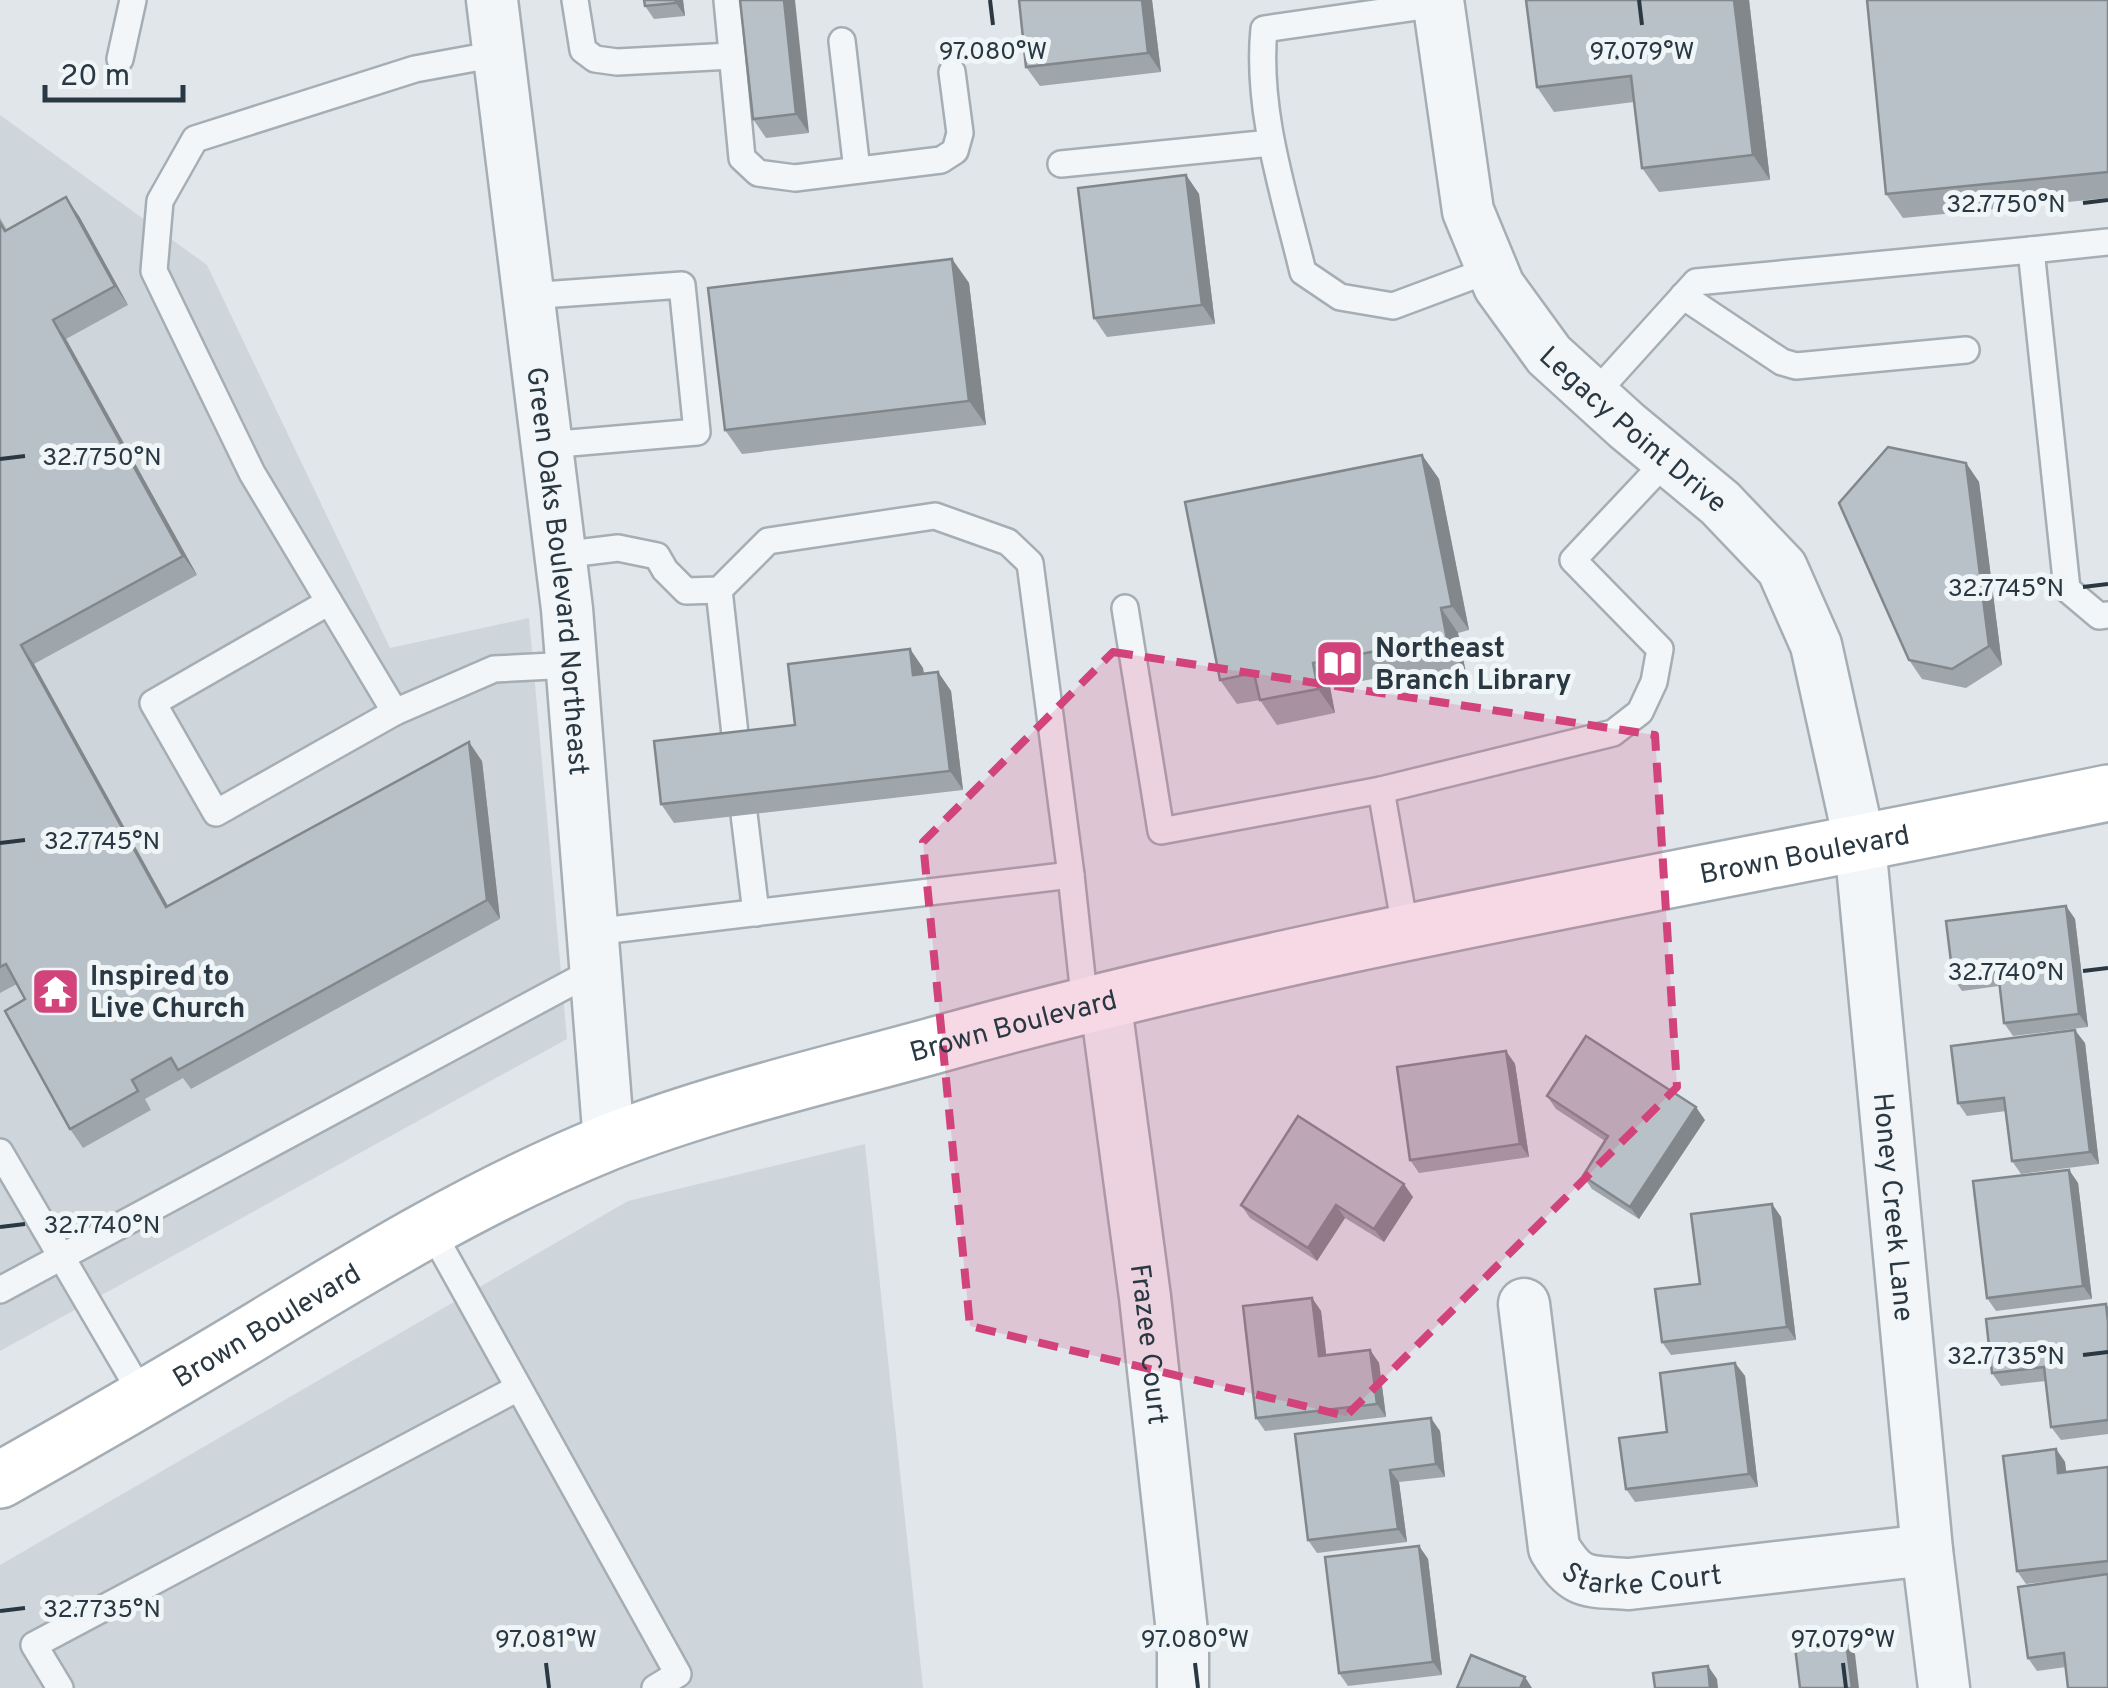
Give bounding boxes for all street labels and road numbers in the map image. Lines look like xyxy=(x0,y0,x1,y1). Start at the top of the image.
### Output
street label: Legacy Point Drive xyxy=(1530,340,1733,522)
street label: Green Oaks Boulevard Northeast xyxy=(516,365,595,777)
street label: Brown Boulevard xyxy=(1697,818,1913,894)
street label: Brown Boulevard xyxy=(906,983,1121,1072)
street label: Honey Creek Lane xyxy=(1863,1091,1920,1323)
street label: Brown Boulevard xyxy=(167,1257,368,1398)
street label: Frazee Court xyxy=(1120,1262,1174,1427)
street label: Starke Court xyxy=(1553,1555,1724,1605)

